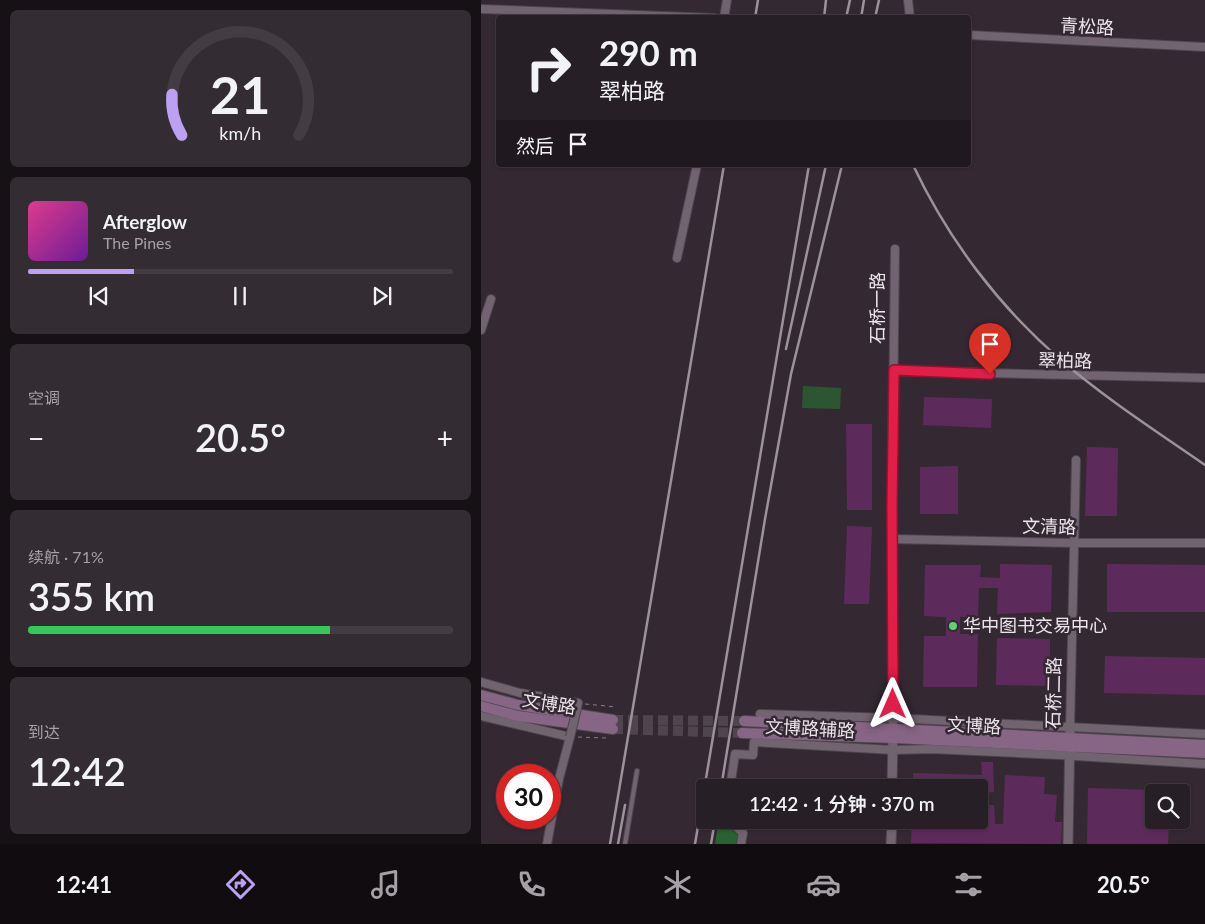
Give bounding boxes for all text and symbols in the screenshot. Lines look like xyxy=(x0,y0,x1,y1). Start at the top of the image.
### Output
street label: 青松路 xyxy=(1060,14,1115,38)
text: 290 m xyxy=(599,31,698,73)
icon: right xyxy=(516,35,581,100)
text: 21 xyxy=(210,63,271,125)
text: 翠柏路 xyxy=(599,77,665,104)
text: km/h xyxy=(220,122,261,144)
icon: arrive xyxy=(564,130,592,158)
text: 然后 xyxy=(516,134,554,157)
text: Afterglow xyxy=(103,210,187,233)
text: The Pines xyxy=(103,233,172,252)
street label: 石桥一路 xyxy=(866,272,888,344)
icon: previous xyxy=(85,282,113,310)
icon: pause xyxy=(226,282,254,310)
icon: next xyxy=(368,282,396,310)
pin xyxy=(969,323,1011,374)
icon: arrive xyxy=(976,330,1004,358)
street label: 翠柏路 xyxy=(1038,349,1092,371)
text: 空调 xyxy=(28,388,60,407)
text: 20.5° xyxy=(195,414,286,460)
text: − xyxy=(28,421,44,455)
text: + xyxy=(437,421,453,455)
street label: 文清路 xyxy=(1022,515,1076,537)
text: 续航 · 71% xyxy=(28,547,104,566)
text: 355 km xyxy=(28,573,155,619)
place label: 华中图书交易中心 xyxy=(963,614,1107,636)
marker: 华中图书交易中心 xyxy=(947,620,959,632)
street label: 石桥二路 xyxy=(1041,657,1065,729)
position arrow xyxy=(866,677,918,729)
street label: 文博路 xyxy=(521,688,578,718)
street label: 文博路 xyxy=(947,713,1002,737)
street label: 文博路辅路 xyxy=(765,715,856,741)
text: 到达 xyxy=(28,722,60,741)
text: 12:42 xyxy=(28,748,126,794)
speed limit sign: 30 xyxy=(496,764,561,829)
map controls xyxy=(1145,784,1190,829)
button: search xyxy=(1145,784,1190,829)
text: 12:42 · 1 分钟 · 370 m xyxy=(749,792,935,815)
icon: directions xyxy=(223,867,258,902)
icon: music xyxy=(368,867,403,902)
icon: phone xyxy=(514,867,549,902)
icon: climate xyxy=(660,867,695,902)
icon: car xyxy=(806,867,841,902)
icon: filters xyxy=(951,867,986,902)
text: 12:41 xyxy=(55,871,112,898)
text: 20.5° xyxy=(1097,871,1150,898)

